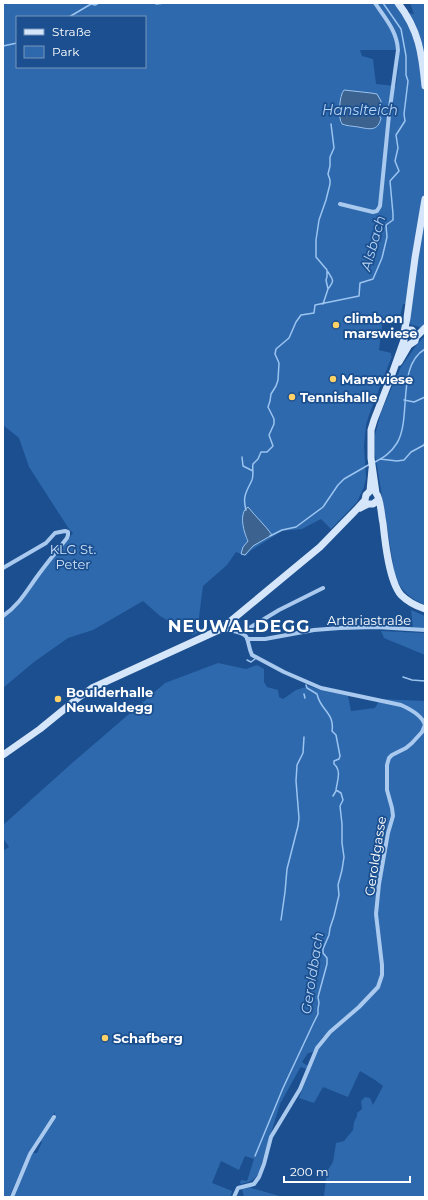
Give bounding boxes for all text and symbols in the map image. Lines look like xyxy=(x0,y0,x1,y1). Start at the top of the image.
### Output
legend xyxy=(16,16,146,68)
text: Straße xyxy=(52,24,91,39)
text: Park xyxy=(52,44,80,59)
water label: Hanslteich xyxy=(322,101,398,119)
water label: Alsbach xyxy=(356,213,389,274)
place label: climb.on marswiese xyxy=(344,310,417,341)
marker: climb.on marswiese xyxy=(331,320,341,330)
place label: Marswiese xyxy=(341,371,413,387)
marker: Marswiese xyxy=(328,374,338,384)
place label: Tennishalle xyxy=(300,389,377,405)
marker: Tennishalle xyxy=(287,392,297,402)
park label: KLG St. Peter xyxy=(50,541,96,572)
street label: Artariastraße xyxy=(327,612,411,628)
district label: NEUWALDEGG xyxy=(168,616,310,636)
place label: Boulderhalle Neuwaldegg xyxy=(66,684,153,715)
marker: Boulderhalle Neuwaldegg xyxy=(53,694,63,704)
street label: Geroldgasse xyxy=(361,815,389,897)
water label: Geroldbach xyxy=(297,931,327,1015)
place label: Schafberg xyxy=(113,1030,183,1046)
marker: Schafberg xyxy=(100,1033,110,1043)
scale bar xyxy=(284,1158,410,1184)
text: 200 m xyxy=(290,1164,329,1179)

